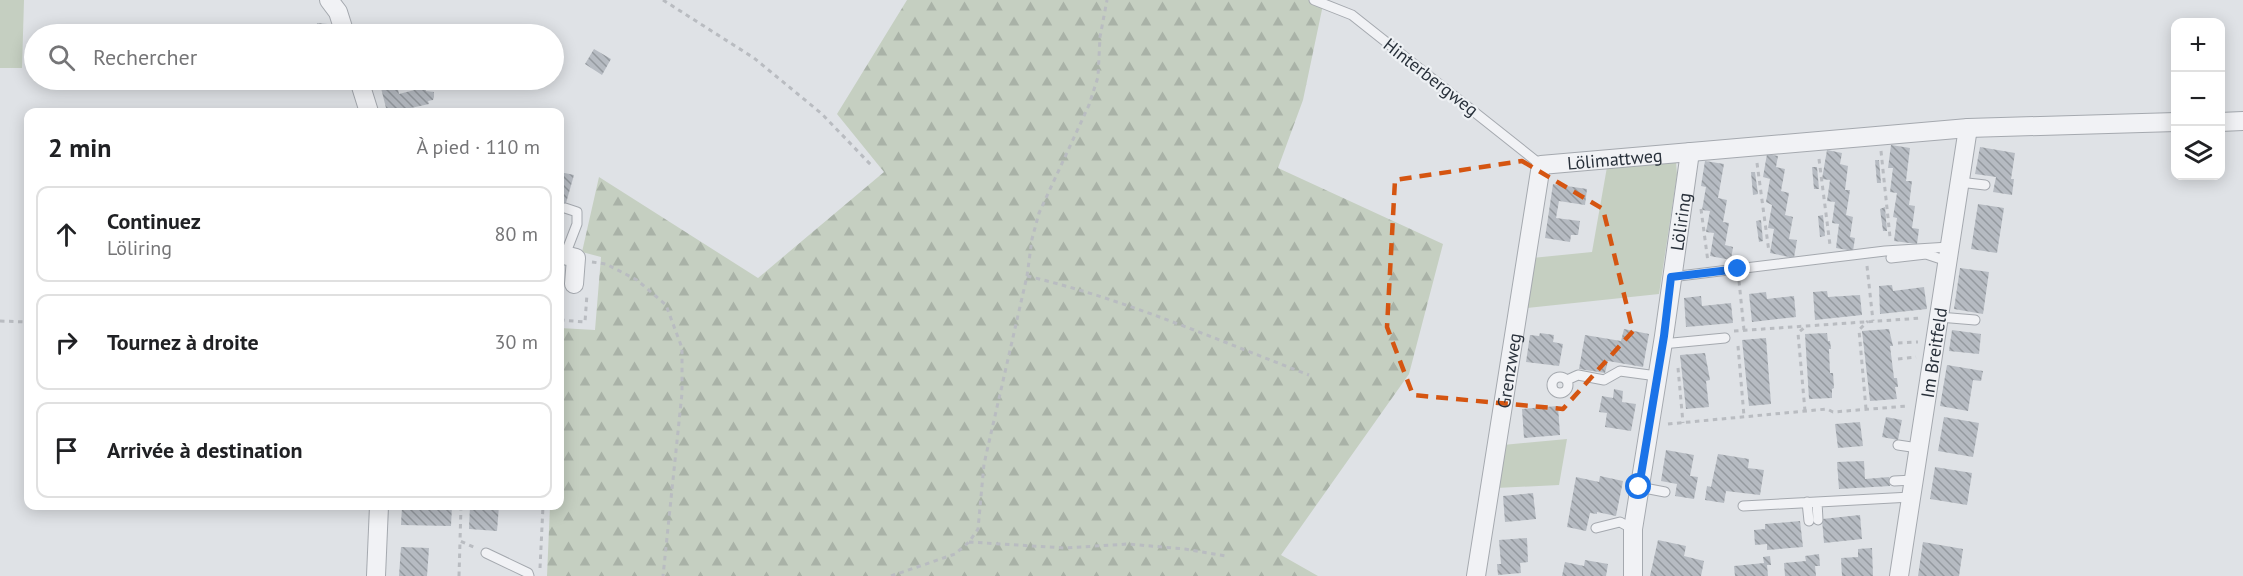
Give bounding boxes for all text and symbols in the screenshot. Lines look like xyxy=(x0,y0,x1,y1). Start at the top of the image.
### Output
map controls xyxy=(2171,18,2225,180)
button: + xyxy=(2171,18,2225,72)
search box xyxy=(24,24,564,90)
street label: Hinterbergweg xyxy=(1379,33,1483,121)
icon: search xyxy=(45,41,78,74)
text: Rechercher xyxy=(93,43,197,71)
button: − xyxy=(2171,72,2225,126)
button: layers xyxy=(2171,126,2225,180)
text: 2 min xyxy=(48,131,111,164)
text: À pied · 110 m xyxy=(416,134,540,160)
street label: Lölimattweg xyxy=(1566,143,1663,174)
street label: Löliring xyxy=(1665,191,1696,252)
text: Continuez xyxy=(107,207,201,235)
icon: ahead xyxy=(50,218,83,251)
text: 80 m xyxy=(495,221,538,247)
text: Löliring xyxy=(107,235,172,261)
route end xyxy=(1724,255,1750,281)
street label: Im Breitfeld xyxy=(1915,306,1952,399)
icon: right xyxy=(50,326,83,359)
text: Tournez à droite xyxy=(107,328,259,356)
text: 30 m xyxy=(495,329,538,355)
street label: Grenzweg xyxy=(1491,331,1526,410)
icon: arrive xyxy=(50,434,83,467)
text: Arrivée à destination xyxy=(107,436,303,464)
route start xyxy=(1625,473,1651,499)

